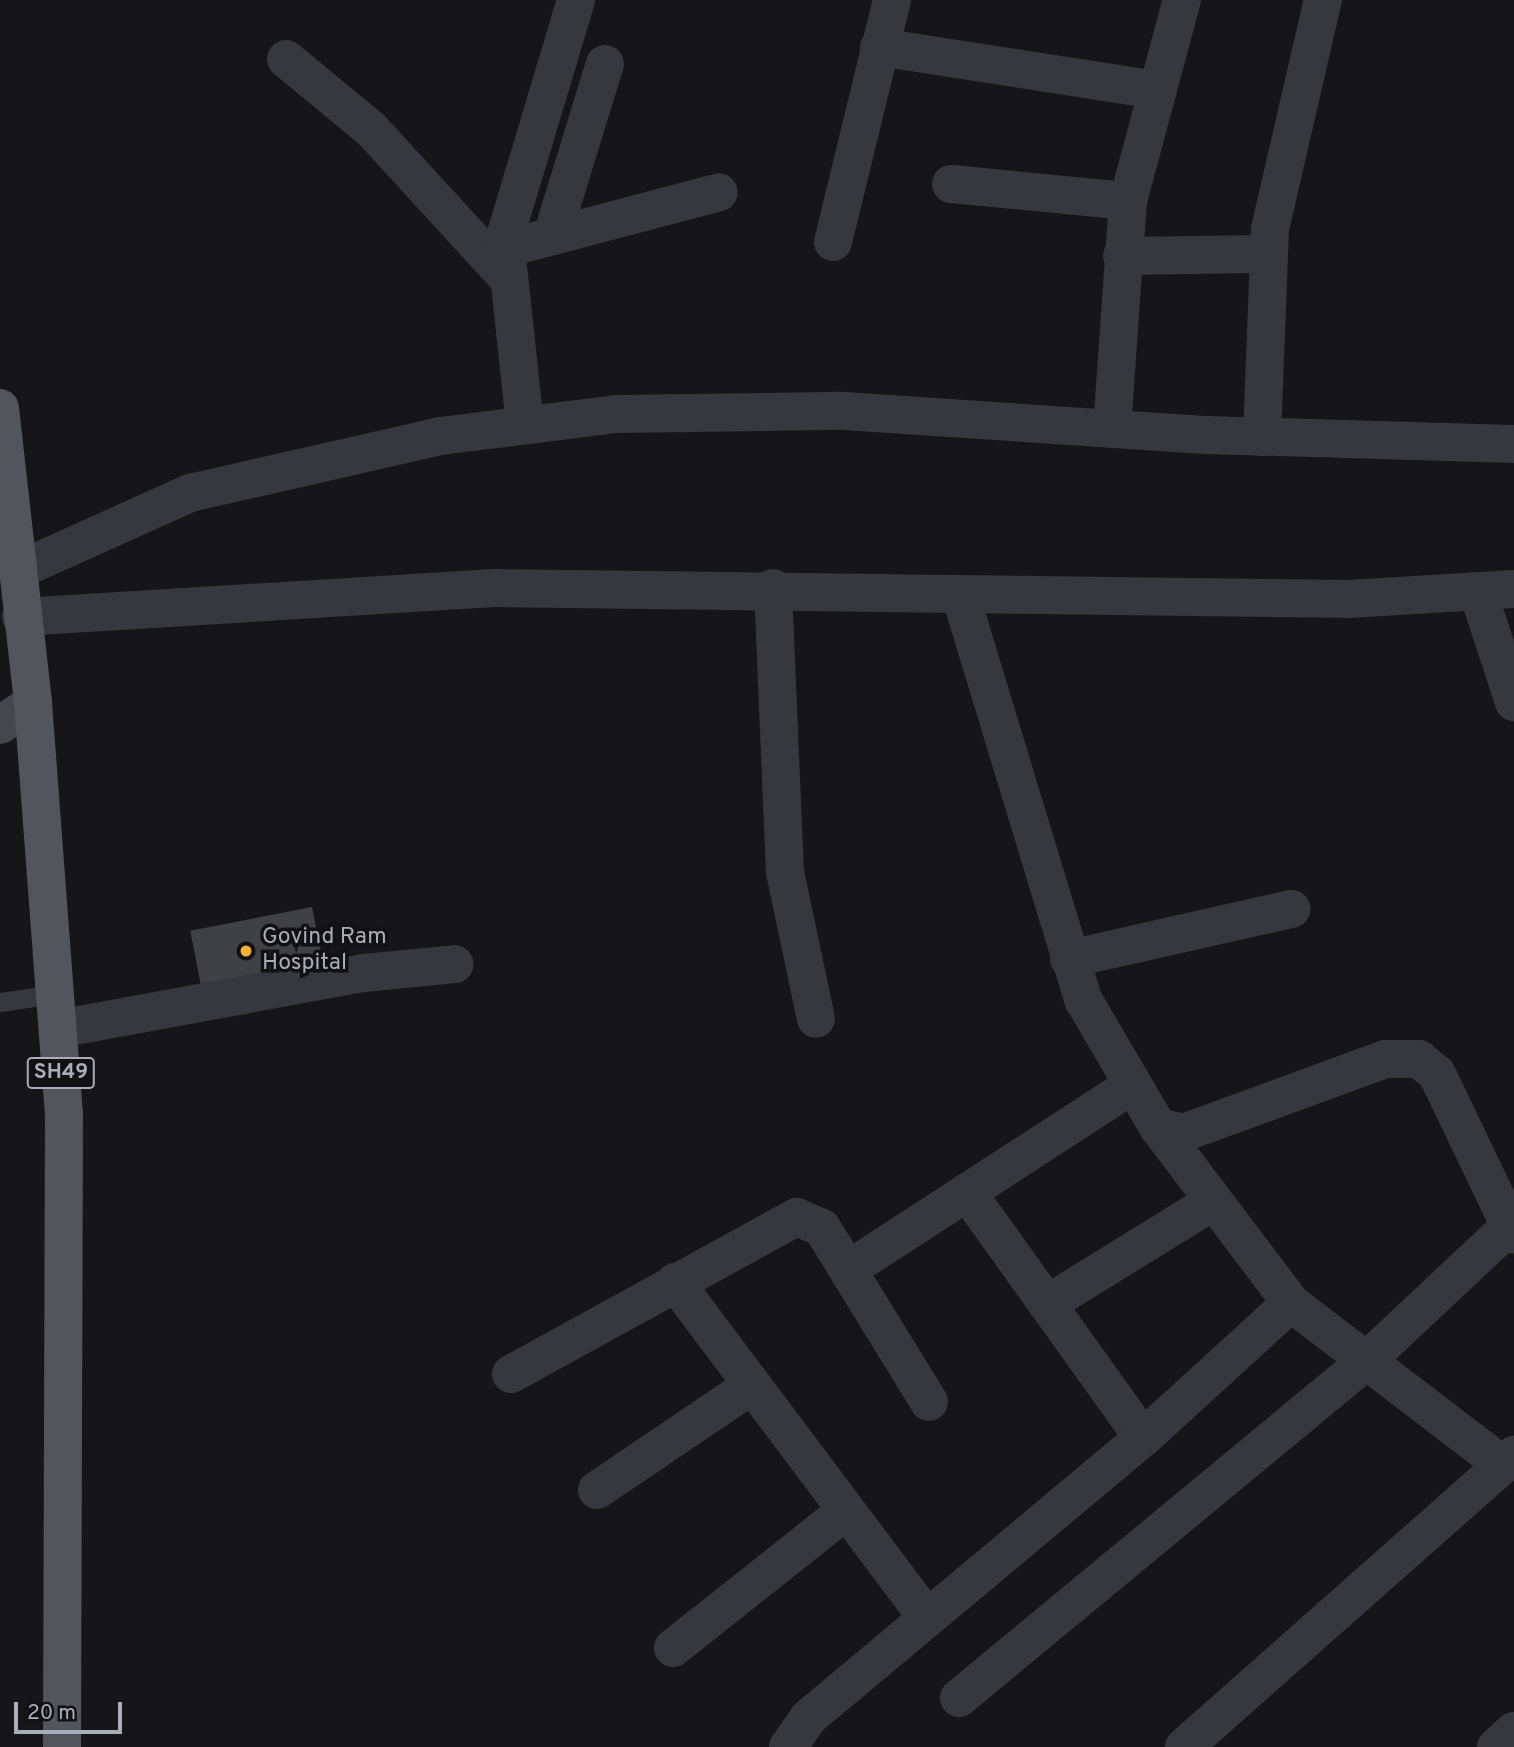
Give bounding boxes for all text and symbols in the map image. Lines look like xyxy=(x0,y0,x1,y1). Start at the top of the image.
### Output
place label: Govind Ram Hospital xyxy=(262,924,387,978)
marker: Govind Ram Hospital xyxy=(236,941,256,961)
road number: SH49 xyxy=(26,1056,96,1090)
scale bar xyxy=(18,1688,126,1732)
text: 20 m xyxy=(27,1700,76,1727)

